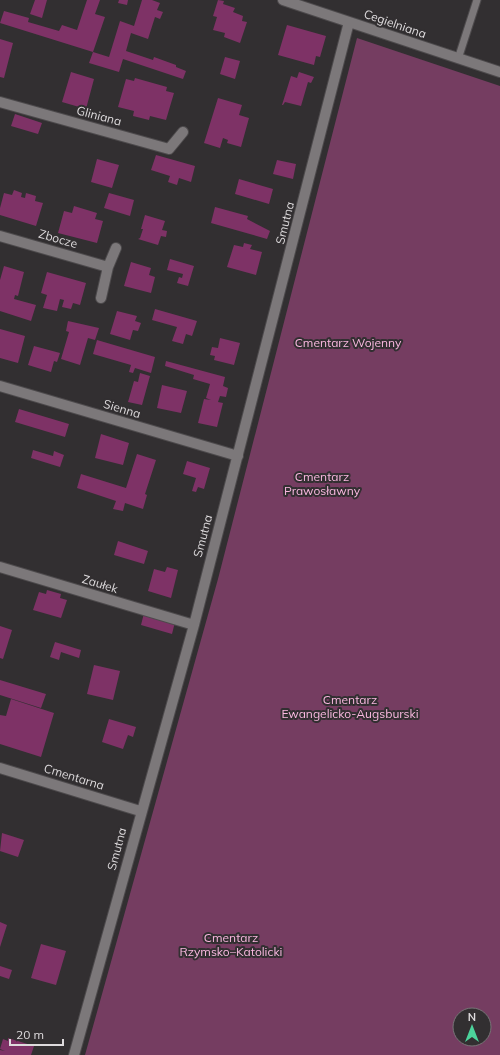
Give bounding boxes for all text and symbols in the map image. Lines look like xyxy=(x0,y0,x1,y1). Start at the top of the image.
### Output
street label: Cegielniana xyxy=(362,6,428,41)
street label: Gliniana xyxy=(75,102,123,129)
street label: Smutna xyxy=(272,200,297,246)
street label: Zbocze xyxy=(37,226,79,251)
park label: Cmentarz Wojenny xyxy=(295,335,402,350)
street label: Sienna xyxy=(102,396,143,421)
park label: Cmentarz Prawosławny xyxy=(284,469,361,498)
street label: Smutna xyxy=(190,513,215,559)
street label: Zaułek xyxy=(80,571,121,596)
park label: Cmentarz Ewangelicko-Augsburski xyxy=(281,692,419,721)
street label: Cmentarna xyxy=(42,760,106,793)
street label: Smutna xyxy=(104,826,129,872)
park label: Cmentarz Rzymsko–Katolicki xyxy=(180,930,283,959)
north arrow xyxy=(452,1007,492,1047)
text: N xyxy=(468,1010,476,1024)
scale bar xyxy=(10,1021,63,1047)
text: 20 m xyxy=(16,1027,44,1042)

